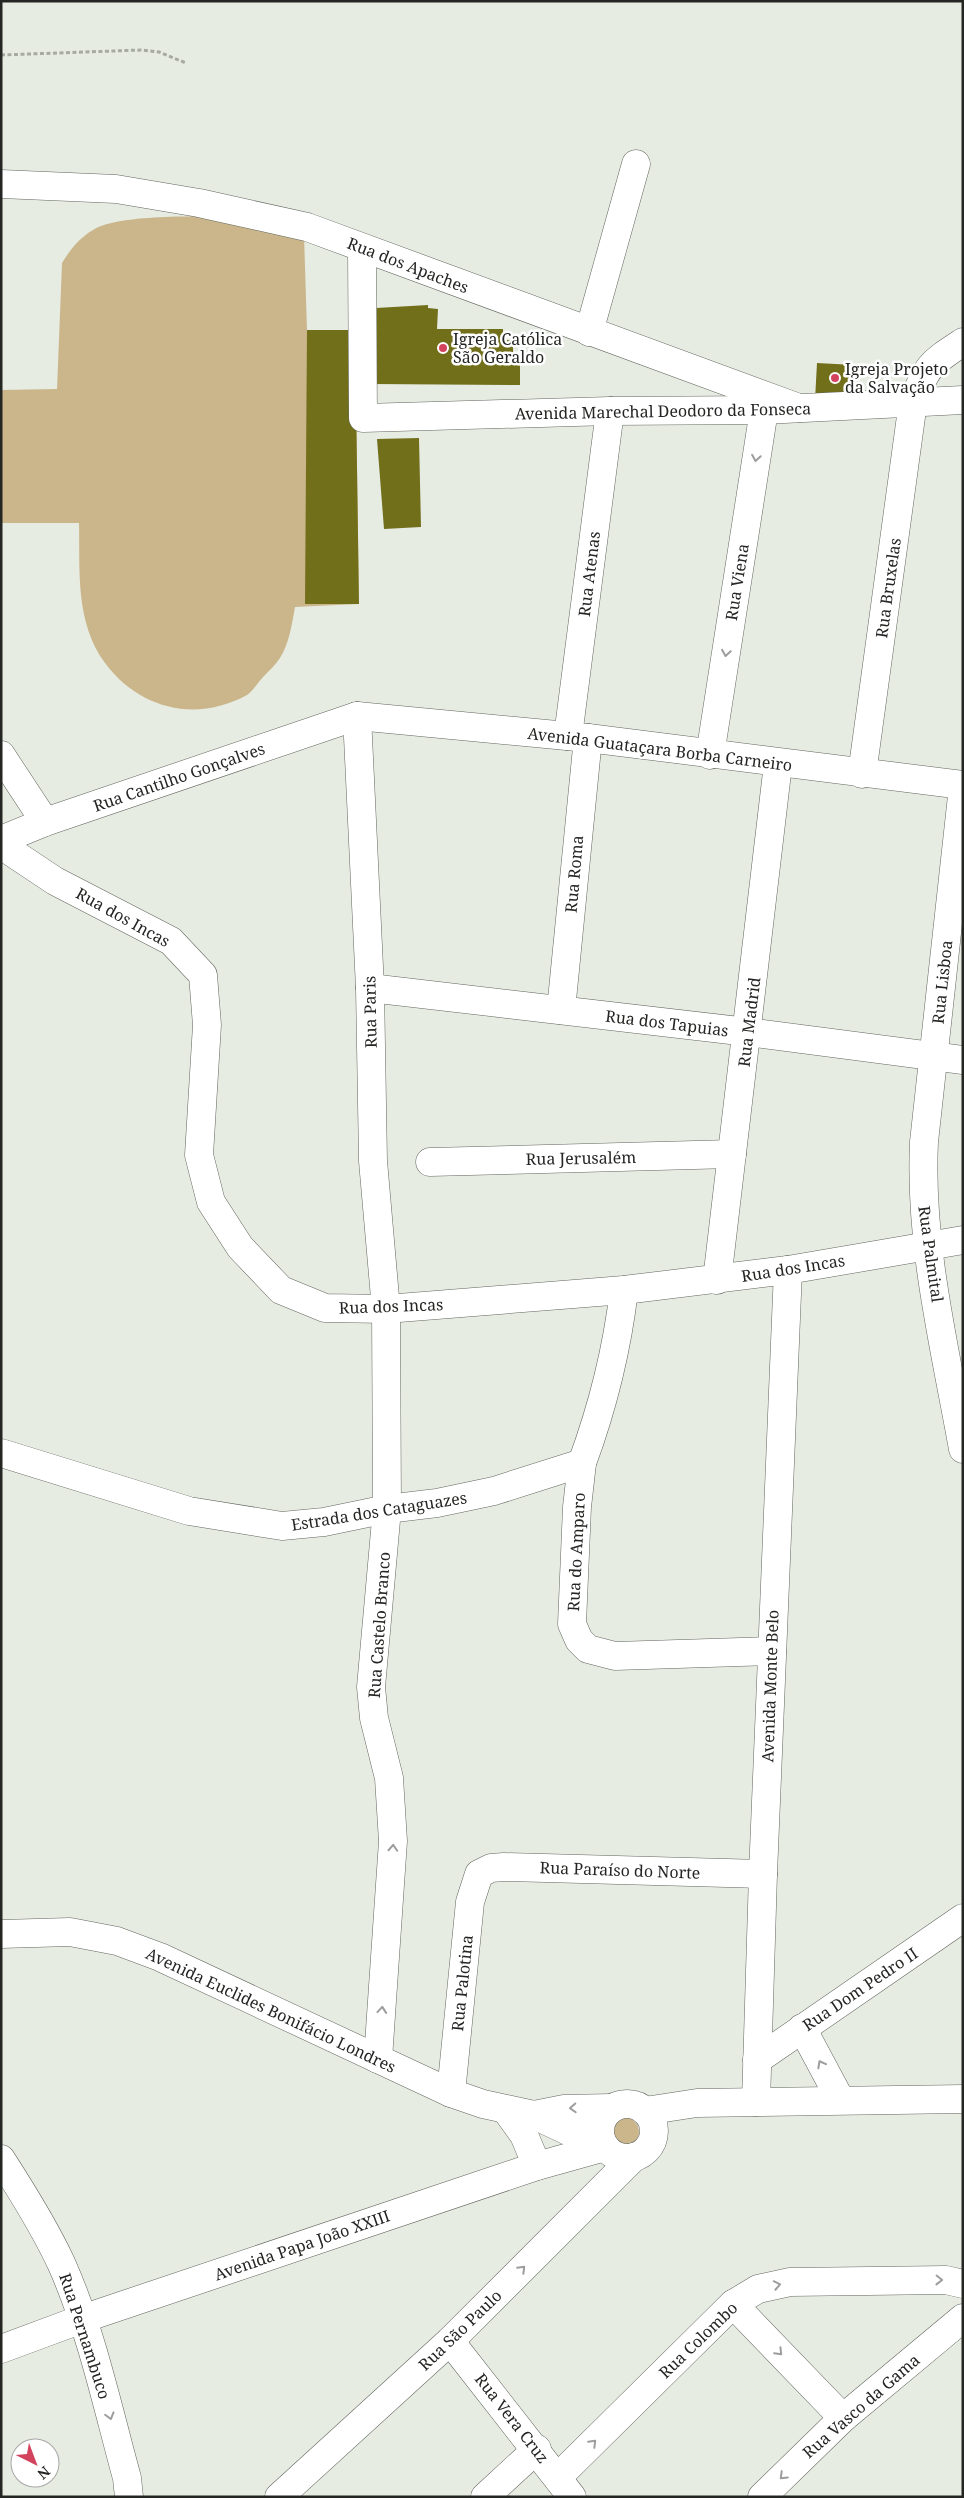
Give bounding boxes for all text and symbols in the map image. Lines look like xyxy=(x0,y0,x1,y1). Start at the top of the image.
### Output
street label: Rua dos Apaches xyxy=(344,232,472,298)
place label: Igreja Católica São Geraldo xyxy=(453,328,562,368)
marker: Igreja Católica São Geraldo xyxy=(437,342,449,354)
place label: Igreja Projeto da Salvação xyxy=(845,358,948,398)
marker: Igreja Projeto da Salvação xyxy=(829,372,841,384)
street label: Avenida Marechal Deodoro da Fonseca xyxy=(515,397,811,425)
one-way arrow xyxy=(752,454,762,462)
street label: Rua Atenas xyxy=(573,530,605,618)
street label: Rua Bruxelas xyxy=(870,536,906,640)
street label: Rua Viena xyxy=(720,542,754,622)
one-way arrow xyxy=(721,650,732,658)
street label: Avenida Guataçara Borba Carneiro xyxy=(526,722,794,776)
street label: Rua Cantilho Gonçalves xyxy=(90,737,268,817)
street label: Rua Roma xyxy=(560,834,588,914)
street label: Rua dos Incas xyxy=(72,882,174,952)
street label: Rua Lisboa xyxy=(927,939,957,1025)
street label: Rua Paris xyxy=(358,976,382,1048)
street label: Rua Madrid xyxy=(733,976,765,1068)
street label: Rua dos Tapuias xyxy=(604,1005,730,1041)
street label: Rua Jerusalém xyxy=(525,1146,637,1170)
street label: Rua Palmital xyxy=(913,1204,949,1304)
street label: Rua dos Incas xyxy=(740,1249,846,1287)
street label: Rua dos Incas xyxy=(338,1293,444,1319)
street label: Estrada dos Cataguazes xyxy=(290,1486,468,1536)
street label: Rua do Amparo xyxy=(562,1492,590,1612)
street label: Rua Castelo Branco xyxy=(363,1551,395,1699)
street label: Avenida Monte Belo xyxy=(756,1609,784,1763)
one-way arrow xyxy=(387,1844,398,1852)
street label: Rua Paraíso do Norte xyxy=(539,1856,701,1884)
street label: Rua Palotina xyxy=(446,1934,478,2032)
street label: Avenida Euclides Bonifácio Londres xyxy=(142,1942,400,2078)
street label: Rua Dom Pedro II xyxy=(798,1942,922,2036)
one-way arrow xyxy=(376,2006,387,2014)
one-way arrow xyxy=(817,2060,827,2069)
one-way arrow xyxy=(568,2103,576,2114)
street label: Avenida Papa João XXIII xyxy=(211,2205,393,2285)
one-way arrow xyxy=(516,2266,525,2275)
street label: Rua Pernambuco xyxy=(54,2270,116,2402)
one-way arrow xyxy=(936,2275,944,2286)
one-way arrow xyxy=(773,2280,782,2291)
street label: Rua São Paulo xyxy=(414,2285,506,2375)
street label: Rua Colombo xyxy=(654,2297,742,2383)
one-way arrow xyxy=(773,2346,782,2355)
street label: Rua Vasco da Gama xyxy=(798,2349,924,2463)
street label: Rua Vera Cruz xyxy=(470,2369,554,2467)
one-way arrow xyxy=(104,2411,114,2420)
north arrow xyxy=(10,2438,60,2488)
one-way arrow xyxy=(587,2440,596,2449)
text: N xyxy=(34,2462,54,2484)
one-way arrow xyxy=(780,2470,789,2479)

